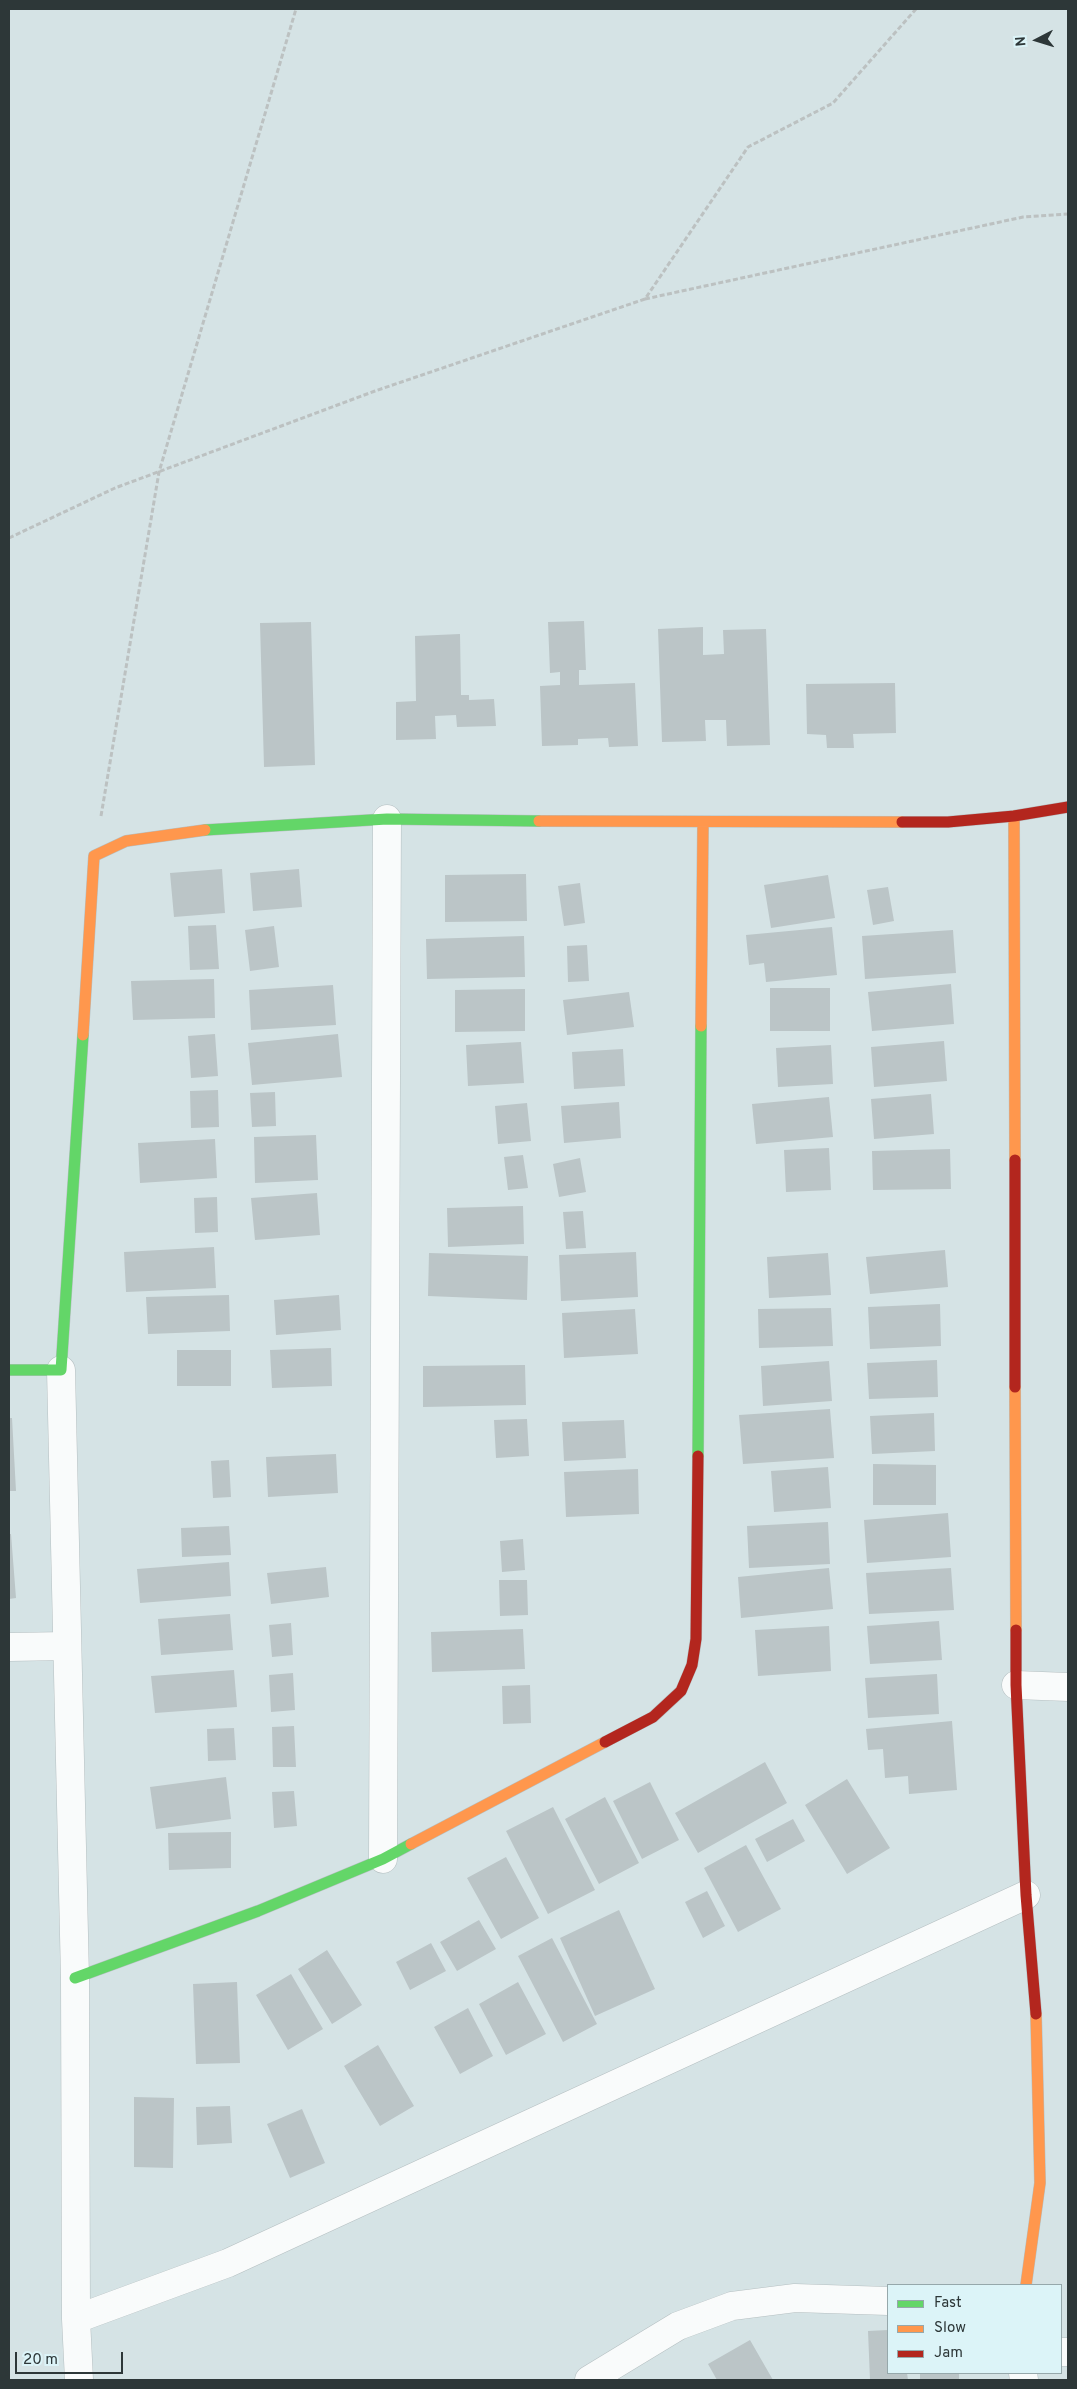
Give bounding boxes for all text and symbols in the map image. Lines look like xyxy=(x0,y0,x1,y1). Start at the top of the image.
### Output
north arrow xyxy=(1012,15,1062,65)
text: N xyxy=(1013,36,1030,47)
legend xyxy=(887,2284,1062,2374)
text: Fast xyxy=(934,2294,962,2313)
text: Slow xyxy=(934,2319,966,2338)
scale bar xyxy=(18,2342,125,2374)
text: Jam xyxy=(934,2344,963,2363)
text: 20 m xyxy=(23,2351,58,2370)

